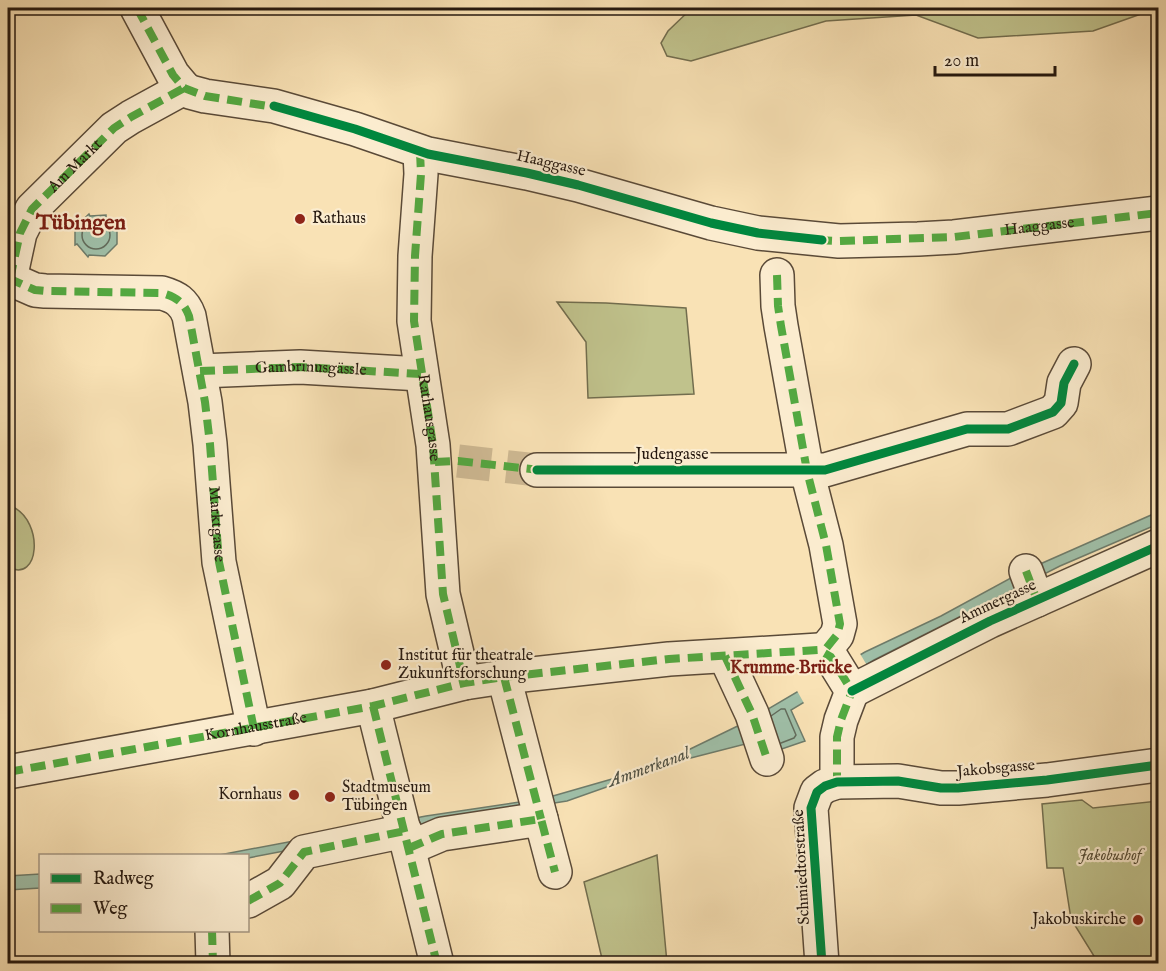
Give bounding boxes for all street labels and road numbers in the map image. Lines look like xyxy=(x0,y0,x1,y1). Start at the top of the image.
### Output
street label: Am Markt xyxy=(43,135,107,198)
street label: Haaggasse xyxy=(514,146,588,182)
street label: Haaggasse xyxy=(1003,213,1076,241)
street label: Gambrinusgässle xyxy=(255,357,367,381)
street label: Rathausgasse xyxy=(412,373,444,462)
street label: Judengasse xyxy=(634,445,708,465)
street label: Marktgasse xyxy=(203,486,229,563)
street label: Ammergasse xyxy=(955,575,1040,629)
street label: Kornhausstraße xyxy=(203,708,309,746)
street label: Jakobsgasse xyxy=(954,756,1036,783)
street label: Schmiedtorstraße xyxy=(789,809,815,925)

